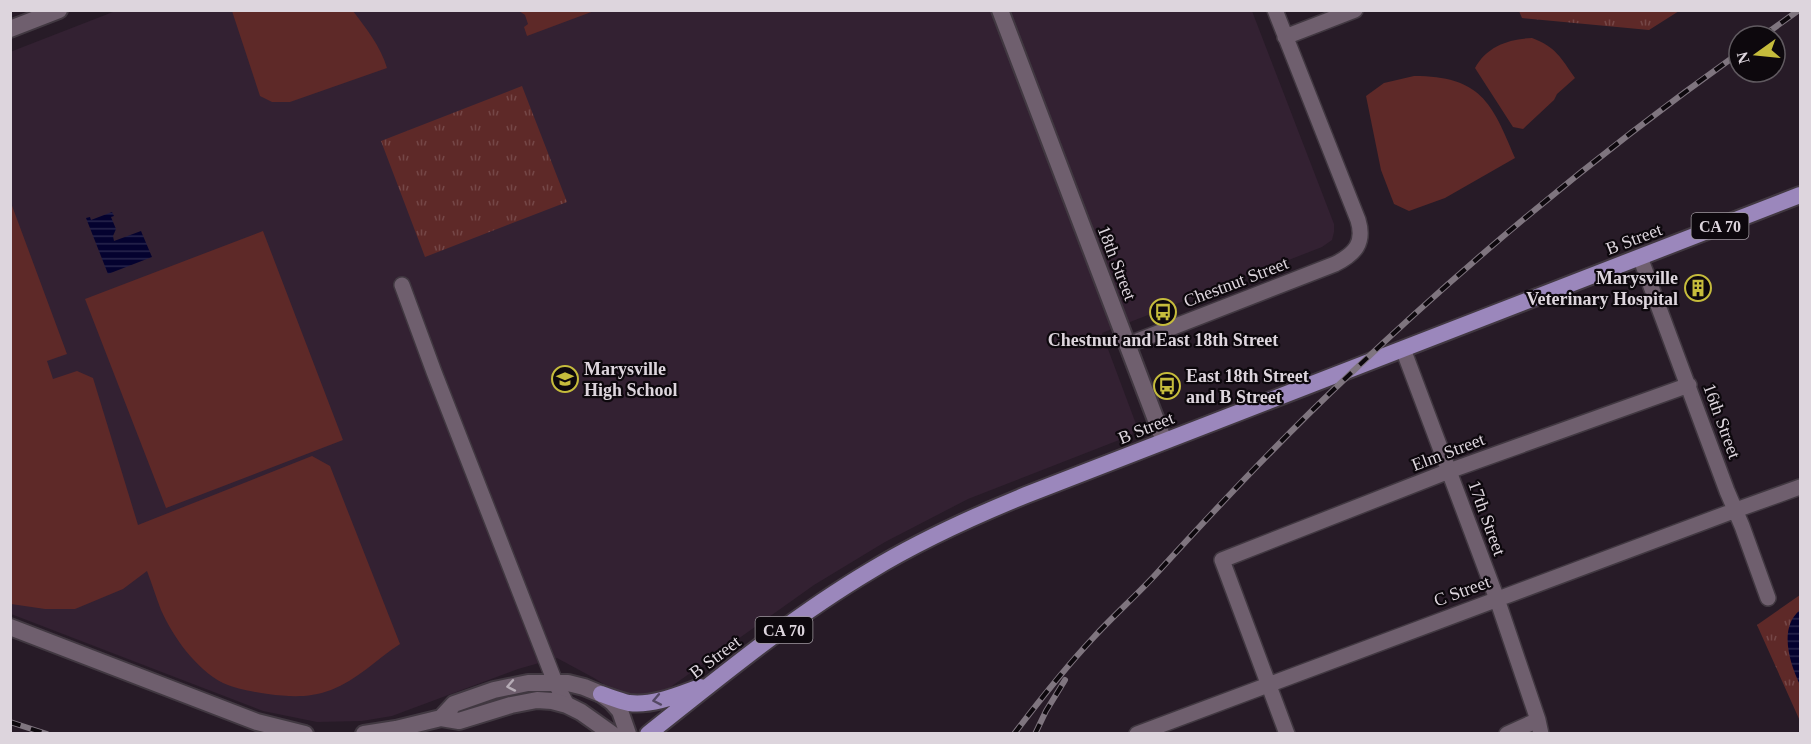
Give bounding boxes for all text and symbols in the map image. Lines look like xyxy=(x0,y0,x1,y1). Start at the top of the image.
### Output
north arrow xyxy=(1727,24,1787,84)
text: N xyxy=(1733,50,1753,66)
road number: CA 70 xyxy=(1692,213,1748,239)
street label: B Street xyxy=(1603,219,1665,259)
street label: 18th Street xyxy=(1094,223,1140,303)
street label: Chestnut Street xyxy=(1181,253,1291,311)
place label: Marysville Veterinary Hospital xyxy=(1526,268,1678,309)
building icon: Marysville Veterinary Hospital xyxy=(1683,273,1713,303)
bus stop icon: Chestnut and East 18th Street xyxy=(1148,297,1178,327)
place label: Chestnut and East 18th Street xyxy=(1048,330,1278,350)
place label: Marysville High School xyxy=(584,359,678,400)
school or university icon: Marysville High School xyxy=(550,364,580,394)
place label: East 18th Street and B Street xyxy=(1186,366,1309,407)
bus stop icon: East 18th Street and B Street xyxy=(1152,371,1182,401)
street label: 16th Street xyxy=(1699,381,1745,461)
street label: B Street xyxy=(1115,408,1177,448)
street label: Elm Street xyxy=(1409,429,1487,475)
street label: 17th Street xyxy=(1464,478,1510,558)
street label: C Street xyxy=(1431,572,1493,610)
road number: CA 70 xyxy=(756,617,812,643)
street label: B Street xyxy=(686,631,744,683)
one-way arrow xyxy=(506,679,516,692)
one-way arrow xyxy=(652,693,662,706)

